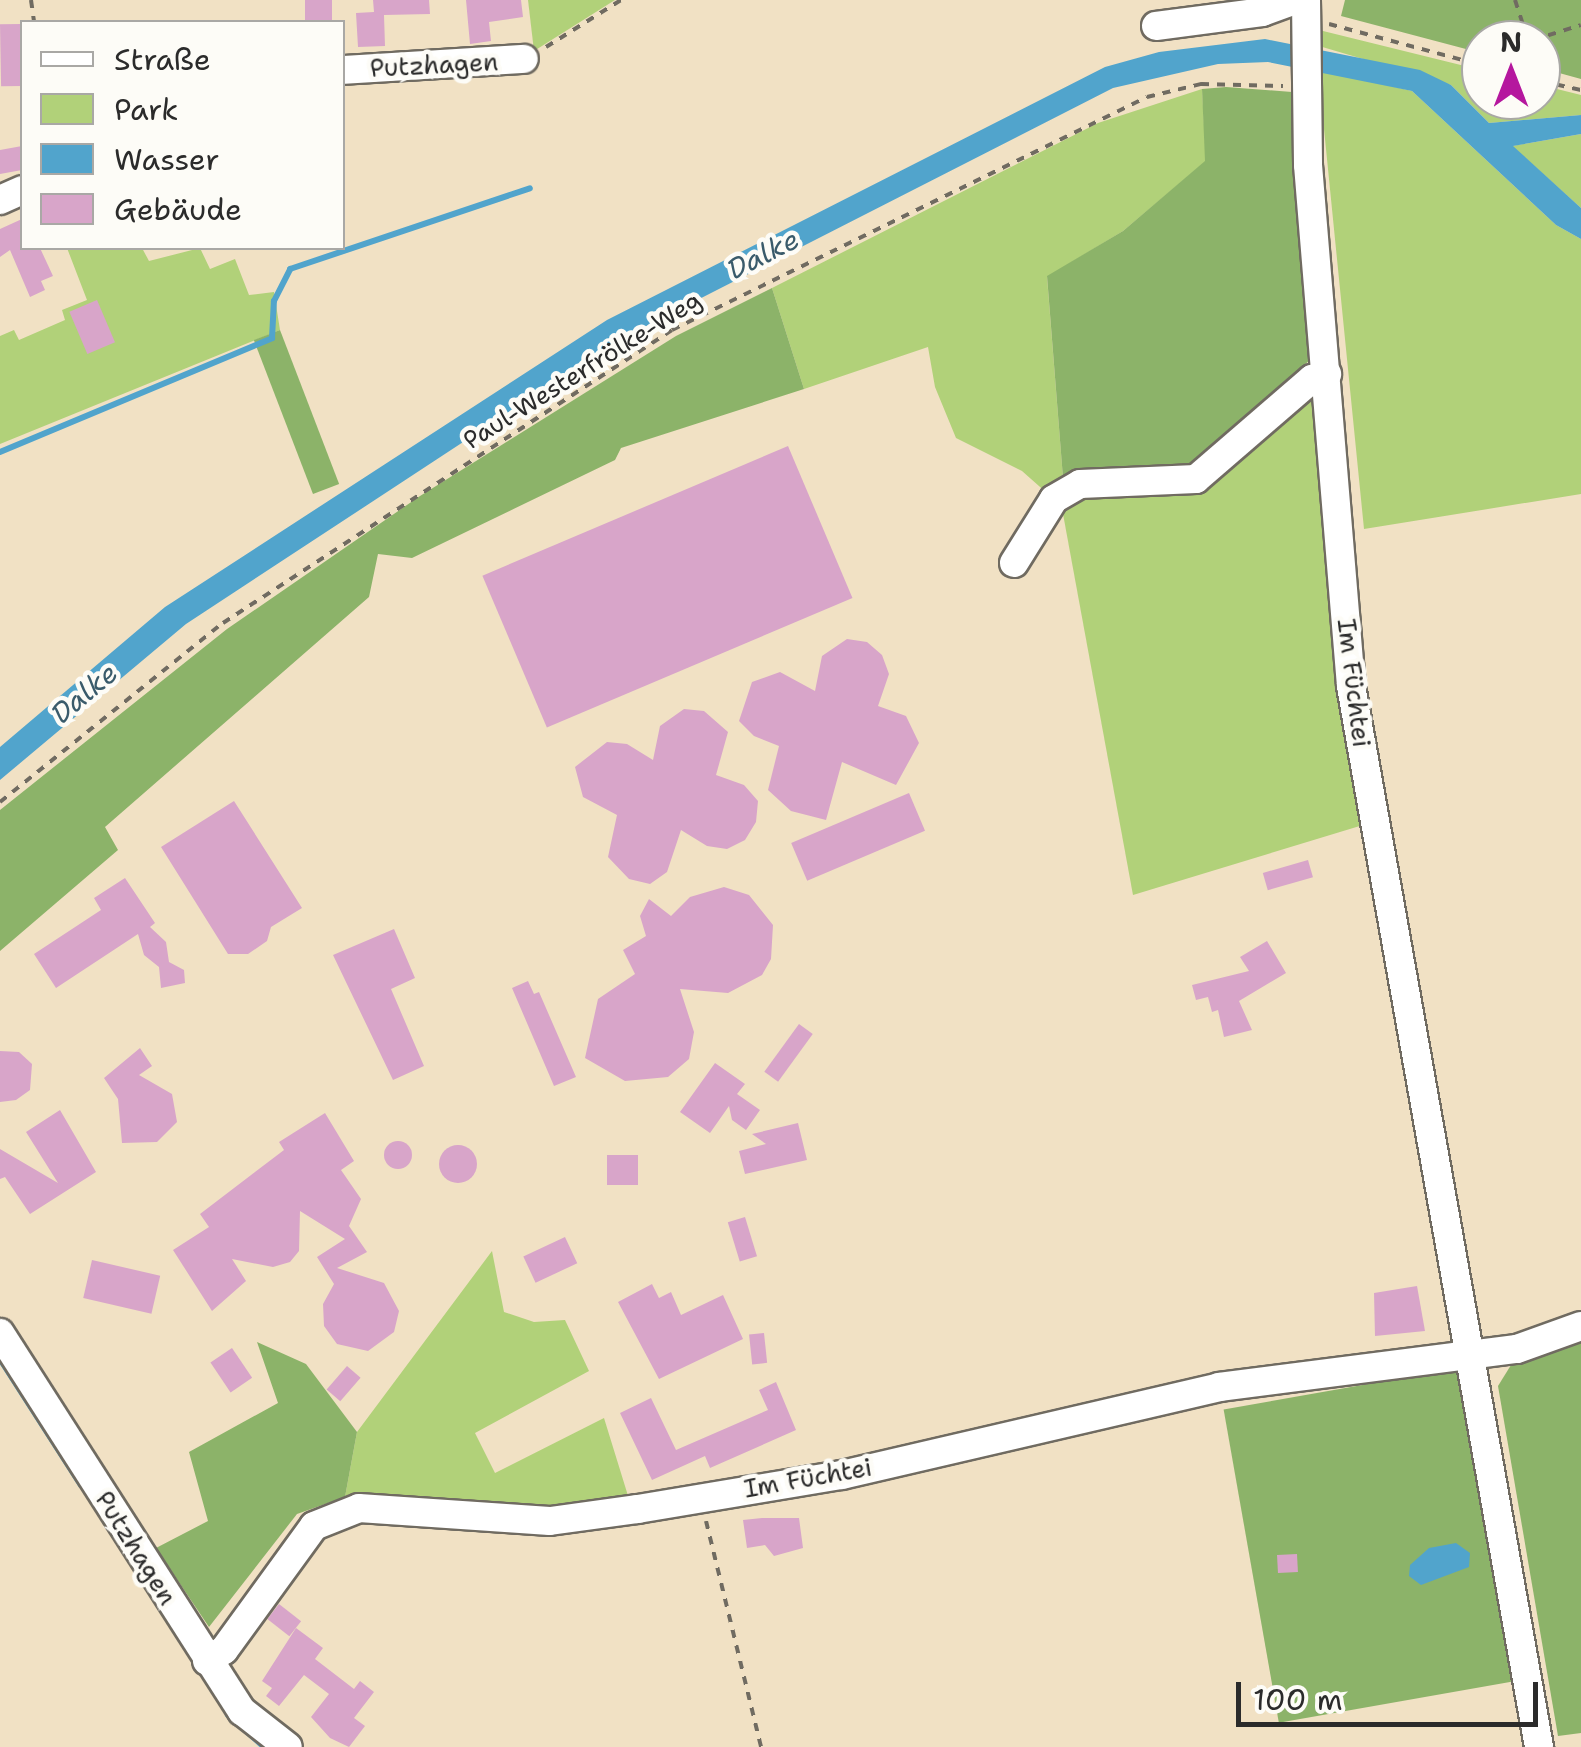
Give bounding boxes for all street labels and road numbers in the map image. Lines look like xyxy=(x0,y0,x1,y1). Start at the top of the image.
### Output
street label: Putzhagen xyxy=(369,47,499,83)
street label: Paul-Westerfrölke-Weg xyxy=(458,285,706,455)
street label: Im Füchtei xyxy=(1331,617,1377,749)
street label: Im Füchtei xyxy=(742,1452,874,1504)
street label: Putzhagen xyxy=(89,1486,183,1610)

